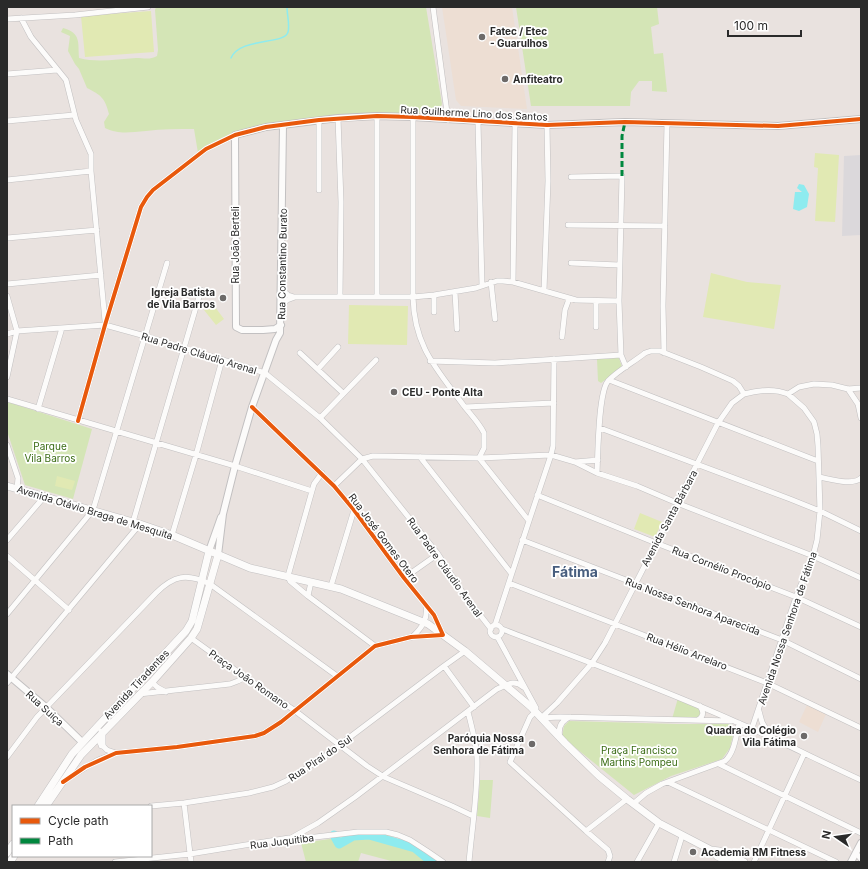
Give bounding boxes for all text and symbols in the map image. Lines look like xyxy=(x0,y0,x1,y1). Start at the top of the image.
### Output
scale bar xyxy=(728,12,801,38)
text: 100 m xyxy=(734,18,768,33)
place label: Fatec / Etec - Guarulhos xyxy=(490,25,548,49)
marker: Fatec / Etec - Guarulhos xyxy=(477,32,487,42)
place label: Anfiteatro xyxy=(513,73,563,85)
marker: Anfiteatro xyxy=(500,74,510,84)
street label: Rua Guilherme Lino dos Santos xyxy=(400,103,548,123)
street label: Rua João Berteli xyxy=(229,206,241,284)
street label: Rua Constantino Burato xyxy=(275,208,289,320)
place label: Igreja Batista de Vila Barros xyxy=(147,286,215,310)
marker: Igreja Batista de Vila Barros xyxy=(218,293,228,303)
street label: Rua Padre Cláudio Arenal xyxy=(140,330,258,376)
place label: CEU - Ponte Alta xyxy=(402,386,483,398)
marker: CEU - Ponte Alta xyxy=(389,387,399,397)
park label: Parque Vila Barros xyxy=(24,440,76,464)
street label: Avenida Santa Bárbara xyxy=(639,468,699,568)
street label: Avenida Otávio Braga de Mesquita xyxy=(16,483,174,541)
street label: Rua José Gomes Otero xyxy=(346,491,422,585)
street label: Rua Padre Cláudio Arenal xyxy=(405,515,485,619)
street label: Rua Cornélio Procópio xyxy=(671,543,773,593)
street label: Avenida Nossa Senhora de Fátima xyxy=(755,550,819,706)
district label: Fátima xyxy=(552,563,598,580)
street label: Rua Nossa Senhora Aparecida xyxy=(624,575,762,637)
street label: Rua Hélio Arrelaro xyxy=(645,630,729,672)
street label: Avenida Tiradentes xyxy=(101,647,171,721)
street label: Praça João Romano xyxy=(207,647,291,711)
street label: Rua Suiça xyxy=(24,688,66,728)
place label: Quadra do Colégio Vila Fátima xyxy=(706,724,796,748)
marker: Quadra do Colégio Vila Fátima xyxy=(799,731,809,741)
street label: Rua Piraí do Sul xyxy=(286,732,354,784)
place label: Paróquia Nossa Senhora de Fátima xyxy=(433,732,524,756)
marker: Paróquia Nossa Senhora de Fátima xyxy=(527,739,537,749)
park label: Praça Francisco Martins Pompeu xyxy=(600,744,678,768)
legend xyxy=(12,805,152,857)
text: Cycle path xyxy=(48,813,109,828)
north arrow xyxy=(816,817,856,857)
text: N xyxy=(818,829,834,840)
street label: Rua Juquitiba xyxy=(249,831,315,851)
text: Path xyxy=(48,833,73,848)
place label: Academia RM Fitness xyxy=(701,846,807,858)
marker: Academia RM Fitness xyxy=(688,847,698,857)

